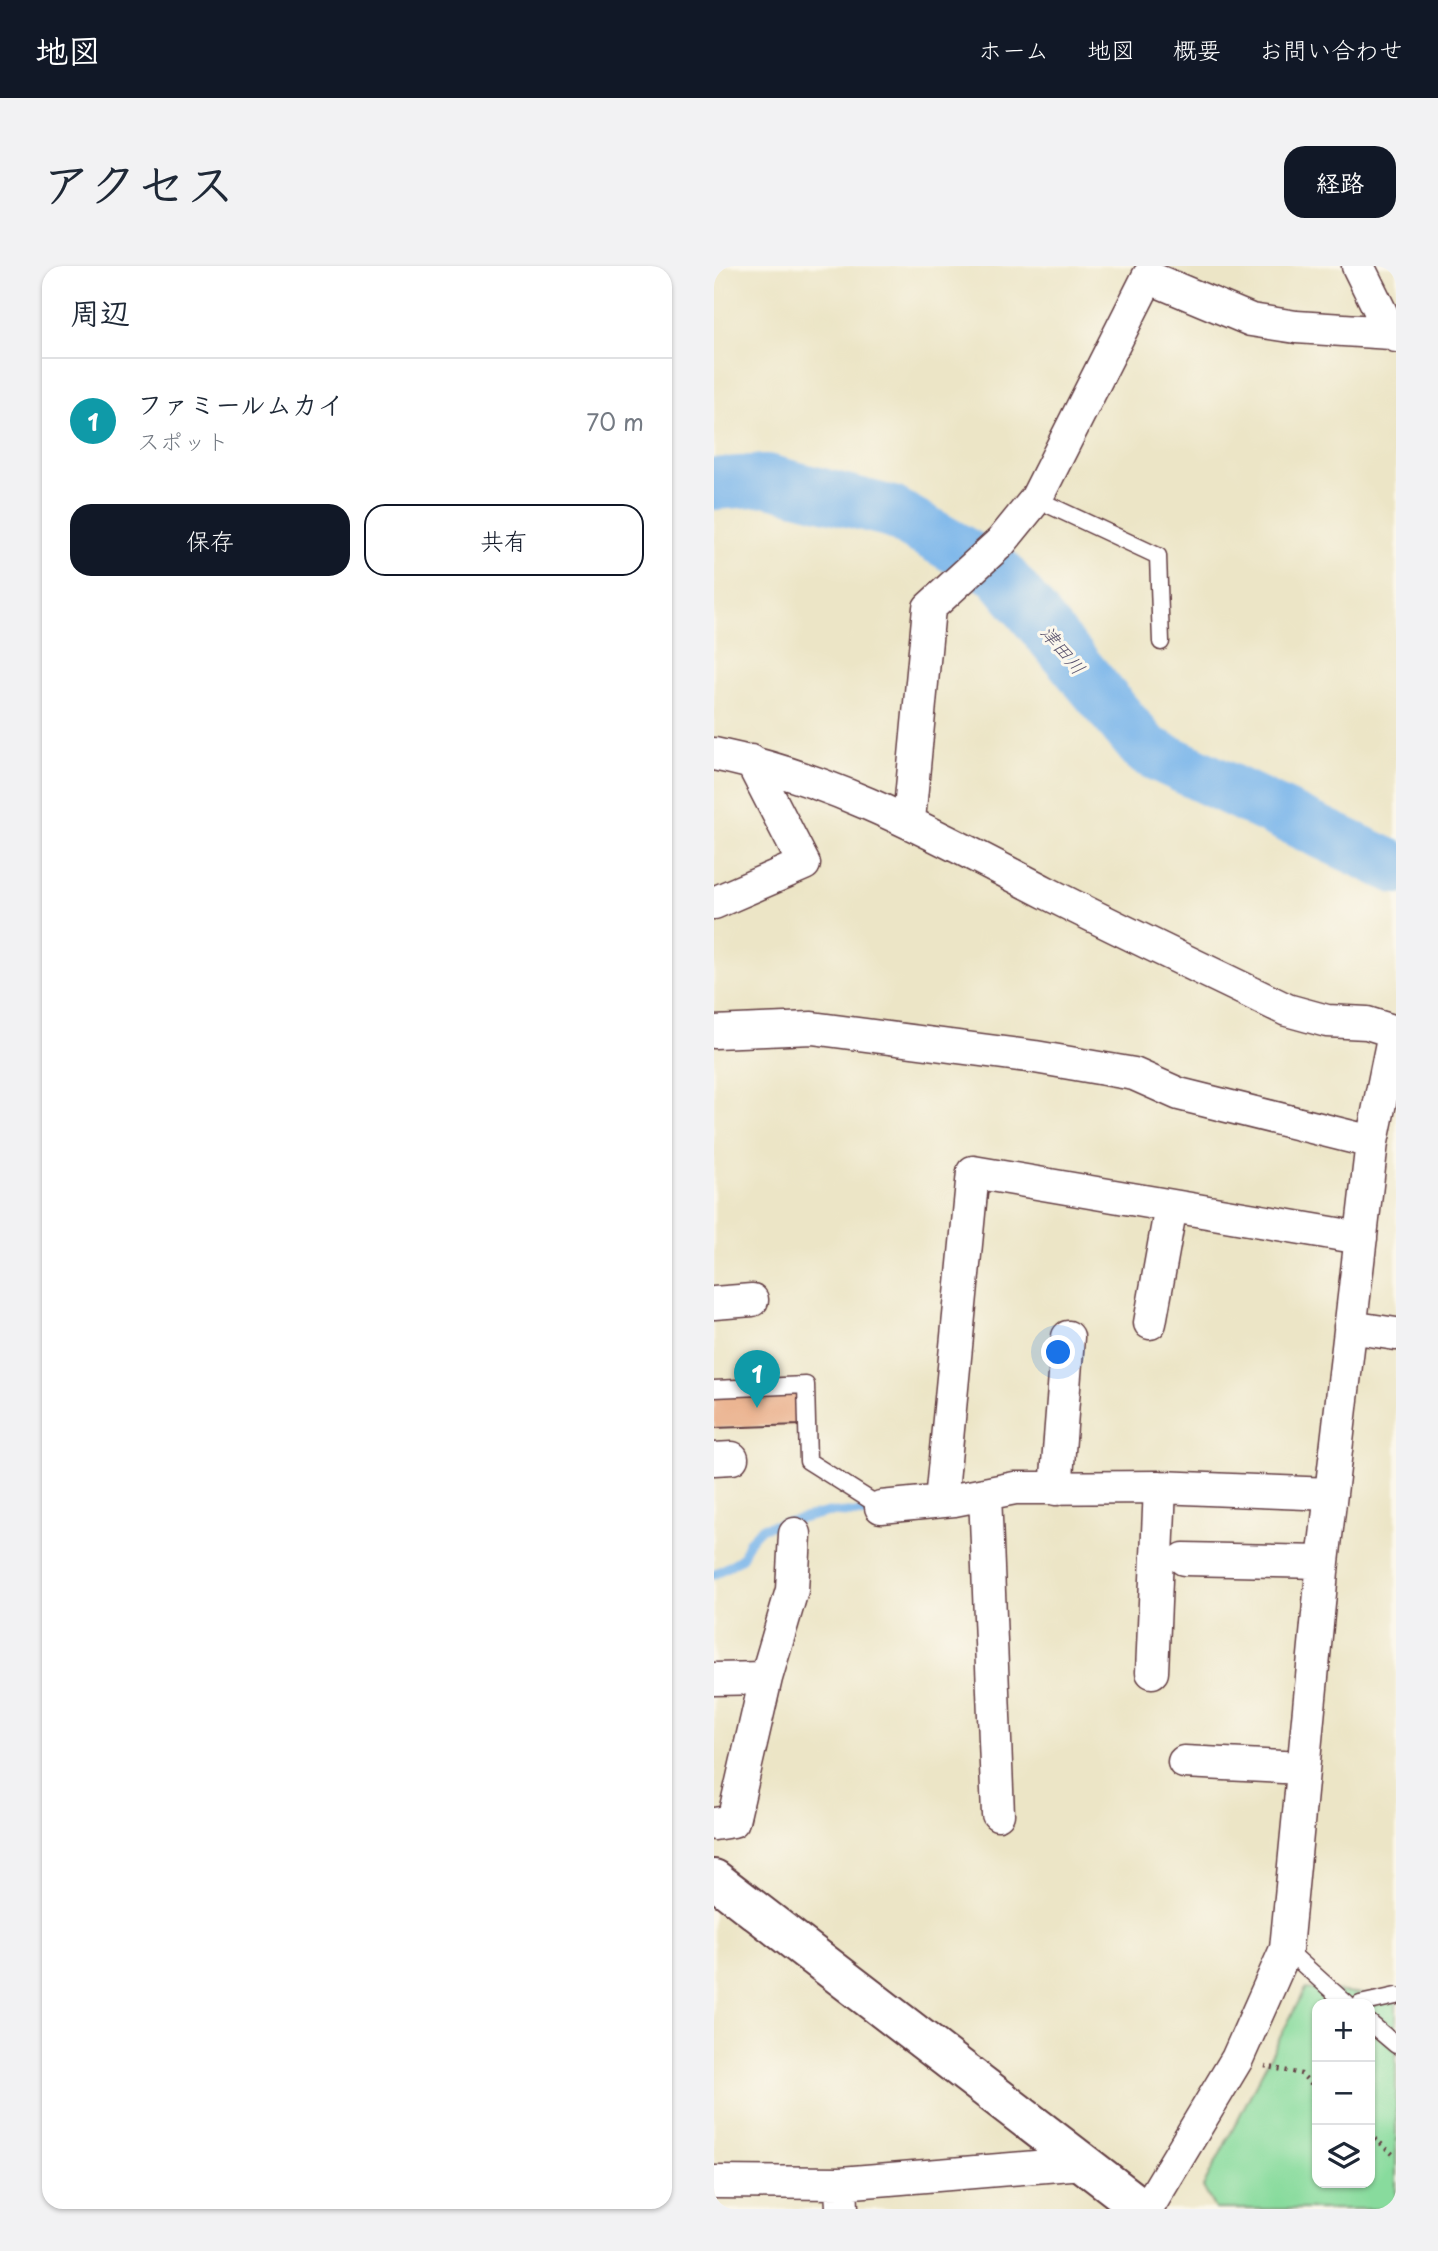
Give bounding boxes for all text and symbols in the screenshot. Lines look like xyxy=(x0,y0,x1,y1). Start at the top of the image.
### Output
text: 地図 xyxy=(35,24,101,74)
text: ホーム xyxy=(978,31,1049,67)
text: 地図 xyxy=(1087,31,1135,67)
text: 概要 xyxy=(1173,31,1221,67)
text: お問い合わせ xyxy=(1259,31,1403,67)
text: アクセス xyxy=(42,145,235,219)
button: 経路 xyxy=(1284,146,1396,218)
text: 周辺 xyxy=(70,289,130,334)
text: ファミールムカイ xyxy=(137,384,344,423)
text: 1 xyxy=(88,404,99,439)
text: 70 m xyxy=(586,404,644,439)
text: スポット xyxy=(137,423,229,458)
button: 保存 xyxy=(70,504,350,576)
button: 共有 xyxy=(364,504,644,576)
water label: 津田川 xyxy=(1035,619,1093,680)
your location xyxy=(1041,1335,1075,1369)
pin: 1 xyxy=(734,1350,780,1408)
map controls xyxy=(1312,1999,1375,2188)
button: + xyxy=(1312,1999,1375,2062)
button: − xyxy=(1312,2062,1375,2125)
button: layers xyxy=(1312,2125,1375,2188)

